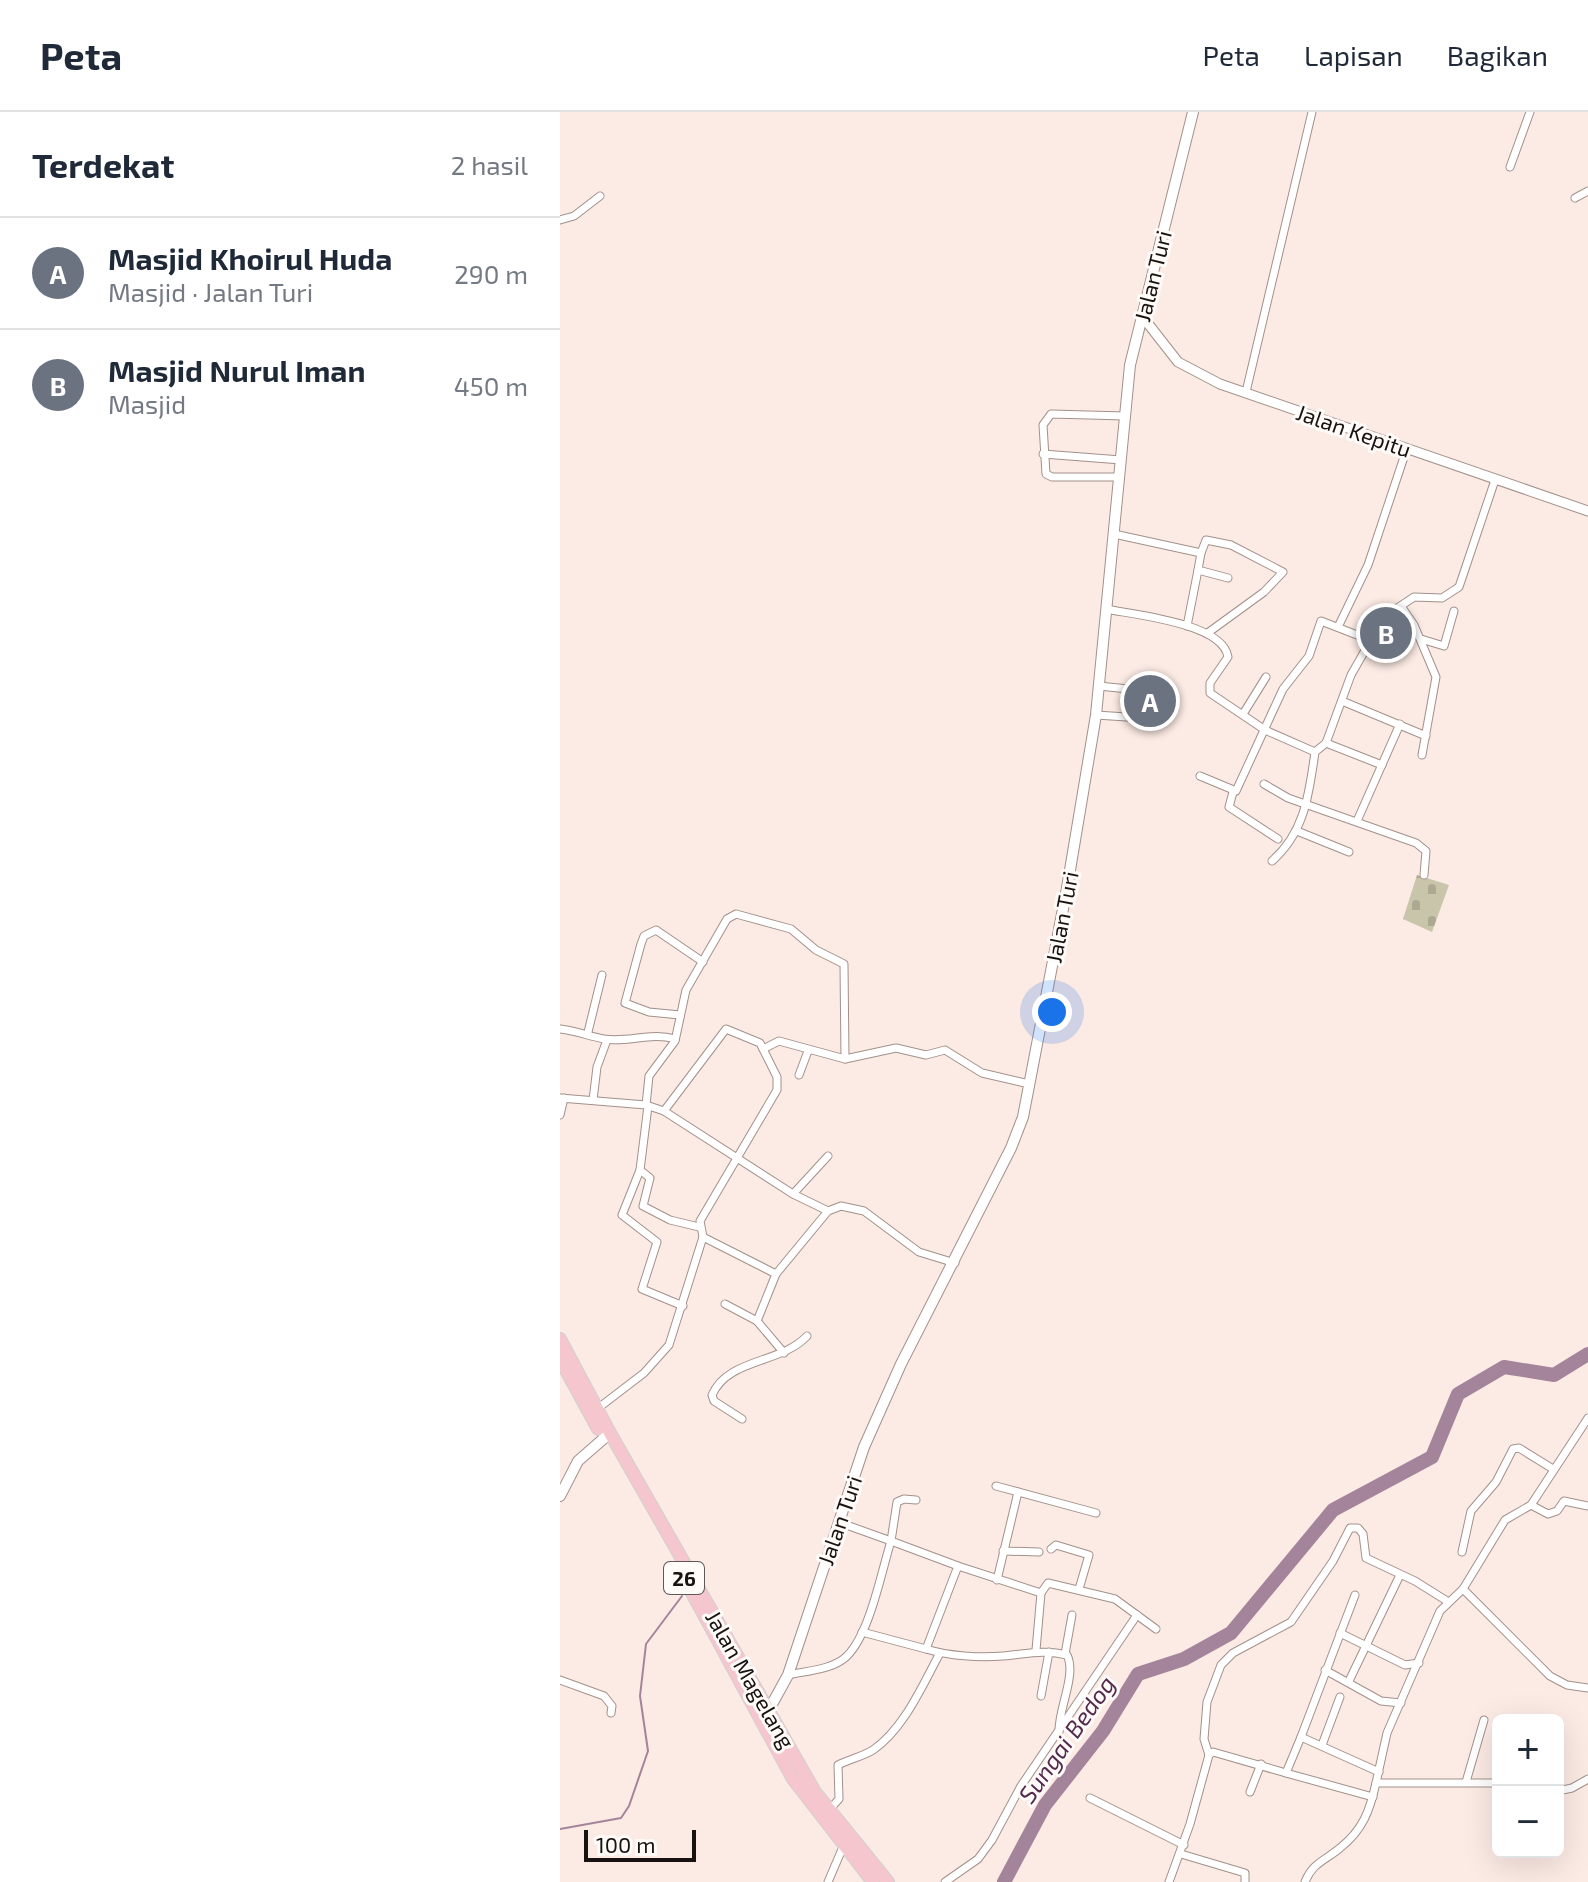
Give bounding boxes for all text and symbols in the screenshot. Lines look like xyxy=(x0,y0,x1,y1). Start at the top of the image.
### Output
text: Peta xyxy=(40,32,122,78)
text: Peta xyxy=(1203,38,1260,72)
text: Lapisan xyxy=(1304,38,1403,72)
text: Bagikan xyxy=(1447,38,1548,72)
text: Terdekat xyxy=(32,144,174,185)
text: 2 hasil xyxy=(451,149,528,180)
street label: Jalan Turi xyxy=(1128,228,1176,324)
text: Masjid Khoirul Huda xyxy=(108,240,392,276)
text: A xyxy=(50,258,66,289)
text: 290 m xyxy=(454,258,528,289)
text: Masjid · Jalan Turi xyxy=(108,276,313,307)
text: Masjid Nurul Iman xyxy=(108,352,366,388)
text: B xyxy=(50,370,66,401)
text: 450 m xyxy=(454,370,528,401)
text: Masjid xyxy=(108,388,186,419)
street label: Jalan Kepitu xyxy=(1293,398,1415,462)
pin: B xyxy=(1360,603,1412,663)
pin: A xyxy=(1124,671,1176,731)
street label: Jalan Turi xyxy=(1039,869,1083,965)
your location xyxy=(1032,992,1072,1032)
street label: Jalan Turi xyxy=(812,1472,866,1568)
road number: 26 xyxy=(664,1562,704,1594)
street label: Jalan Magelang xyxy=(701,1605,801,1753)
water label: Sungai Bedog xyxy=(1012,1670,1120,1808)
map controls xyxy=(1492,1714,1564,1858)
button: + xyxy=(1492,1714,1564,1786)
button: − xyxy=(1492,1786,1564,1858)
scale bar xyxy=(584,1826,696,1862)
text: 100 m xyxy=(596,1831,655,1857)

